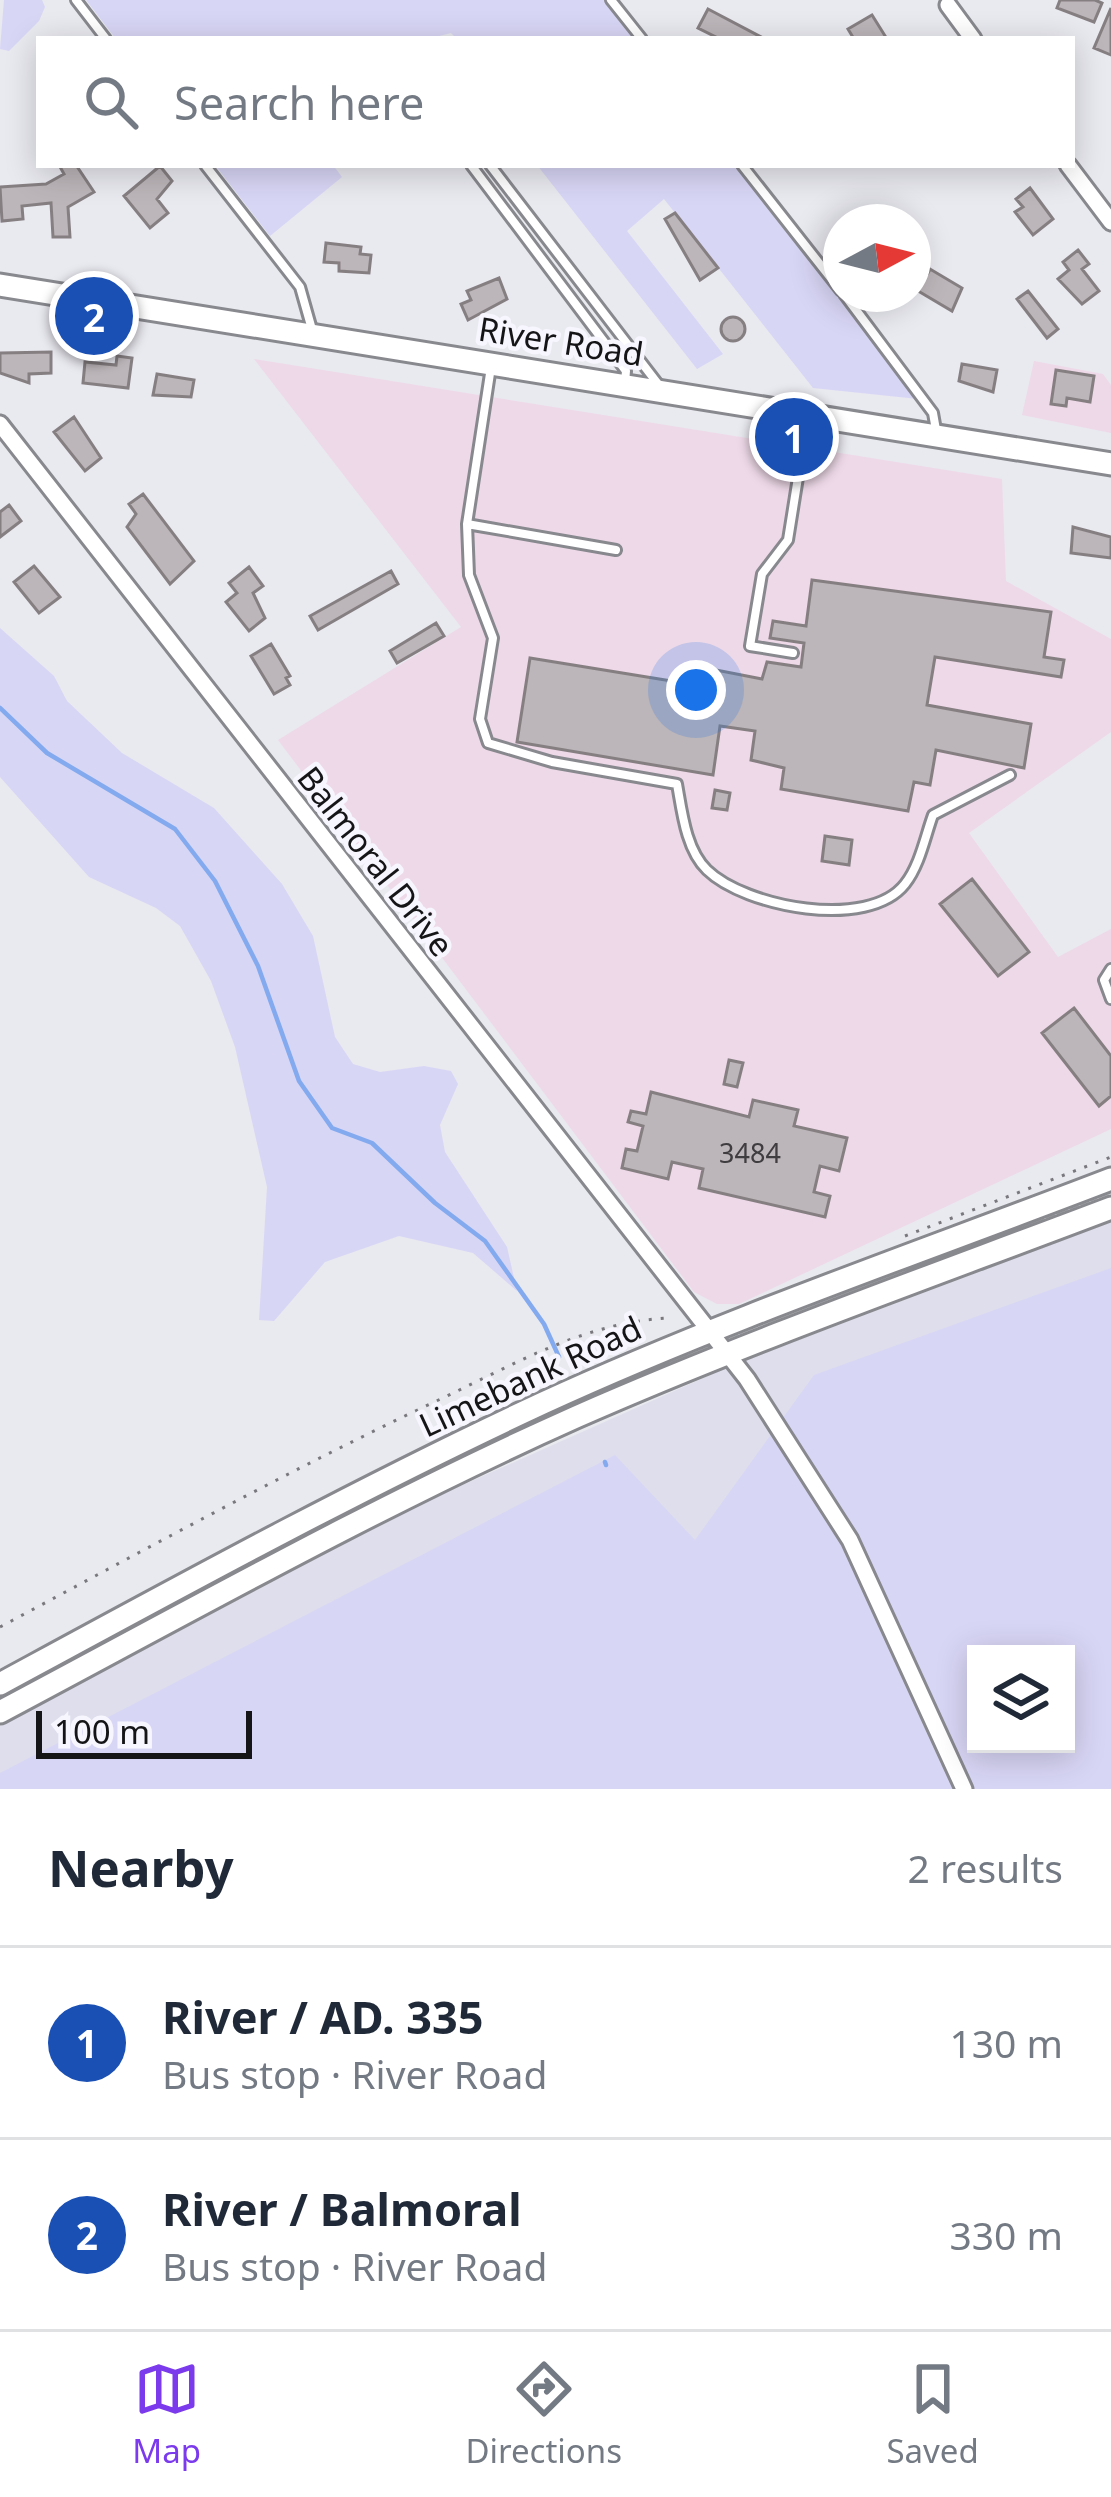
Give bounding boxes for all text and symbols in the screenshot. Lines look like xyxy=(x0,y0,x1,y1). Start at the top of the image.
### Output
search box xyxy=(36,36,1075,168)
icon: search xyxy=(78,69,144,135)
text: Search here xyxy=(174,72,424,133)
north arrow xyxy=(823,204,931,312)
pin: 2 xyxy=(55,271,133,361)
street label: River Road xyxy=(476,306,646,376)
pin: 1 xyxy=(755,392,833,482)
your location xyxy=(666,660,726,720)
street label: Balmoral Drive xyxy=(288,757,464,965)
house number: 3484 xyxy=(719,1134,781,1171)
street label: Limebank Road xyxy=(412,1305,648,1447)
map controls xyxy=(967,1645,1075,1753)
button: layers xyxy=(967,1645,1075,1753)
scale bar xyxy=(36,1705,252,1758)
text: 100 m xyxy=(54,1709,150,1754)
text: Nearby xyxy=(48,1832,234,1902)
text: 2 results xyxy=(908,1841,1063,1894)
text: River / AD. 335 xyxy=(162,1986,484,2047)
text: 1 xyxy=(76,2016,98,2069)
text: 130 m xyxy=(949,2016,1063,2069)
text: Bus stop · River Road xyxy=(162,2047,547,2100)
text: River / Balmoral xyxy=(162,2178,522,2239)
text: 2 xyxy=(76,2208,98,2261)
text: 330 m xyxy=(949,2208,1063,2261)
text: Bus stop · River Road xyxy=(162,2239,547,2292)
tab: Map xyxy=(132,2356,201,2473)
tab: Directions xyxy=(465,2356,622,2473)
tab: Saved xyxy=(886,2356,979,2473)

